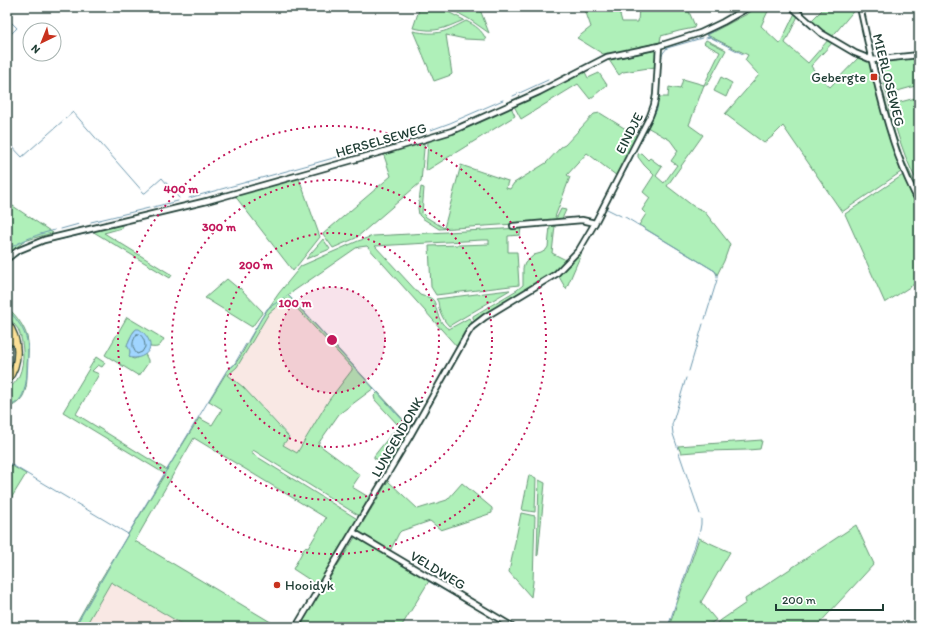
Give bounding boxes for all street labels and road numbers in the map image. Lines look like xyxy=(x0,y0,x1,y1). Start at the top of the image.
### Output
street label: MIERLOSEWEG xyxy=(869,32,908,128)
street label: EINDJE xyxy=(612,109,647,157)
street label: HERSELSEWEG xyxy=(334,119,429,162)
street label: LUNGENDONK xyxy=(368,394,427,480)
street label: VELDWEG xyxy=(407,547,469,594)

